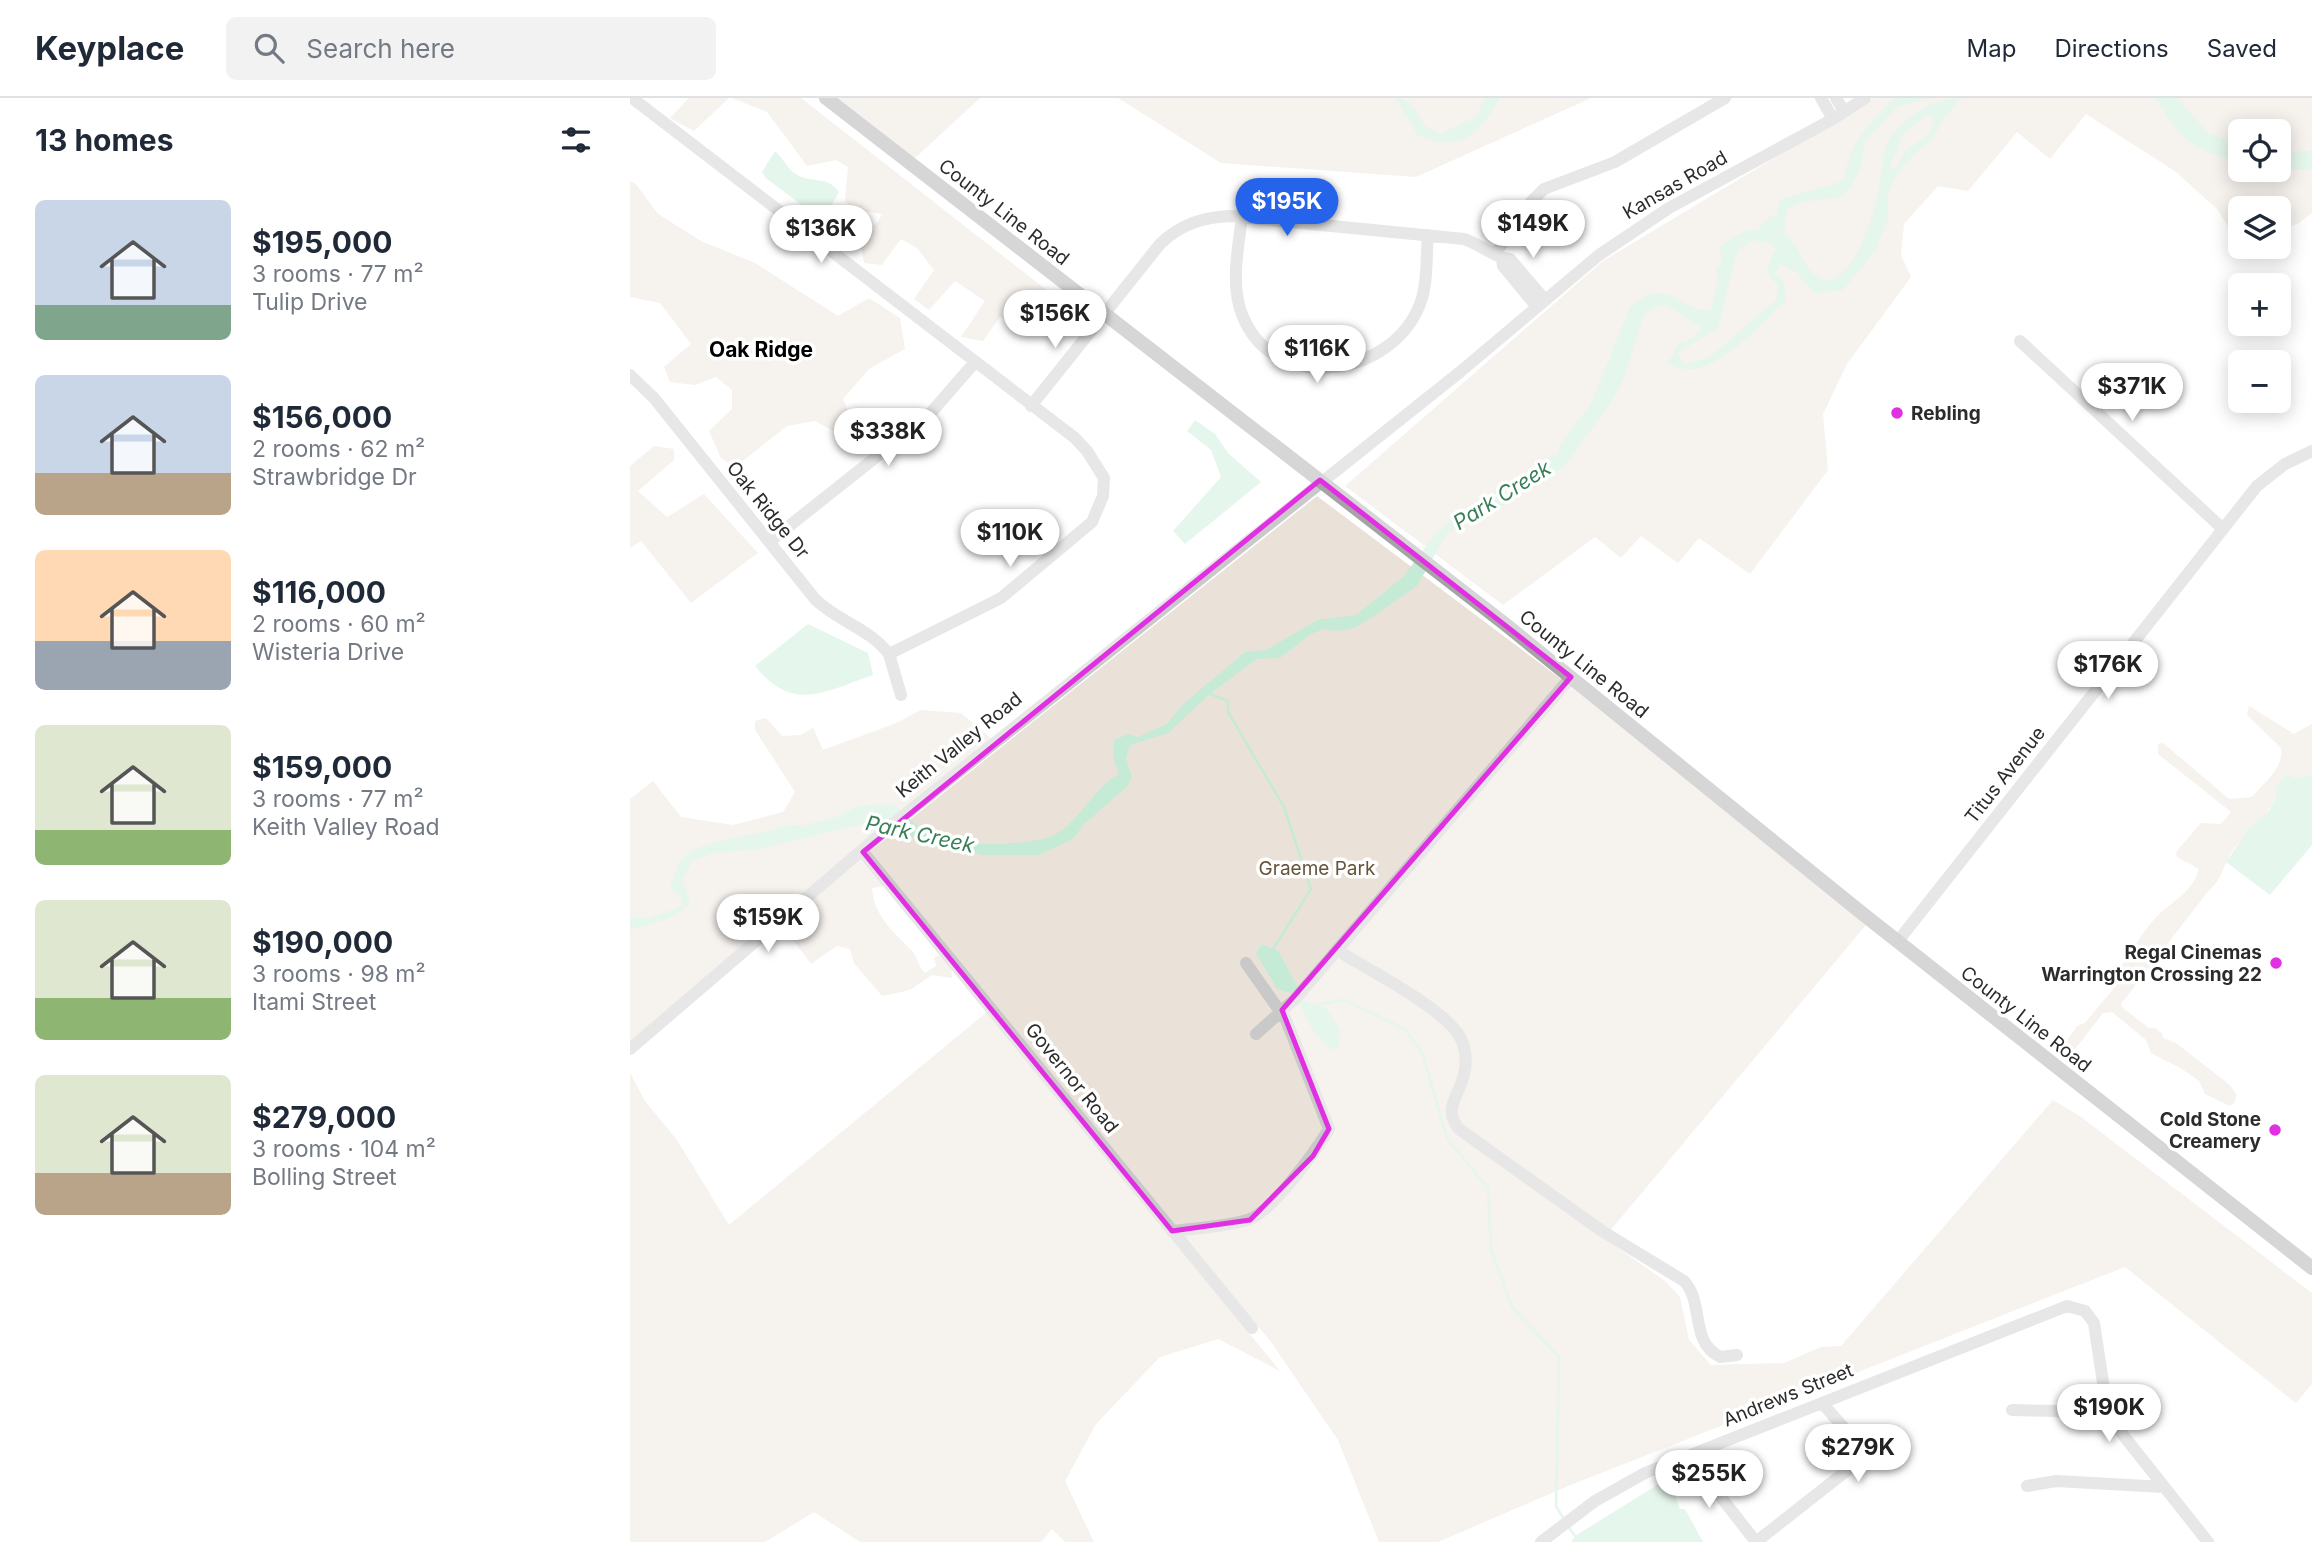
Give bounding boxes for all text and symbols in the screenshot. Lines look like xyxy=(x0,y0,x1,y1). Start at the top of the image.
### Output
search box xyxy=(226,17,716,80)
text: Keyplace xyxy=(35,28,184,68)
icon: search xyxy=(250,29,288,67)
text: Search here xyxy=(306,33,455,64)
text: Map xyxy=(1967,34,2016,63)
text: Directions xyxy=(2054,34,2169,63)
text: Saved xyxy=(2207,34,2277,63)
map controls xyxy=(2228,119,2291,413)
button: locate xyxy=(2228,119,2291,182)
icon: filters xyxy=(557,121,595,159)
text: 13 homes xyxy=(35,122,174,158)
street label: Kansas Road xyxy=(1619,146,1731,224)
street label: County Line Road xyxy=(934,154,1074,270)
pin: $195K xyxy=(1238,178,1336,238)
text: $195K xyxy=(1251,187,1323,215)
button: layers xyxy=(2228,196,2291,259)
pin: $149K xyxy=(1484,200,1582,260)
pin: $136K xyxy=(772,206,870,265)
text: $149K xyxy=(1497,209,1569,237)
text: $136K xyxy=(785,214,857,242)
text: $195,000 xyxy=(252,224,392,260)
icon: home xyxy=(91,228,175,312)
text: 3 rooms · 77 m² xyxy=(252,260,424,288)
button: + xyxy=(2228,273,2291,336)
text: Tulip Drive xyxy=(252,288,368,316)
pin: $156K xyxy=(1006,290,1104,350)
text: $156K xyxy=(1019,299,1091,327)
pin: $116K xyxy=(1268,326,1366,385)
text: $116K xyxy=(1284,334,1350,362)
district label: Oak Ridge xyxy=(709,337,813,362)
button: − xyxy=(2228,350,2291,413)
pin: $371K xyxy=(2083,364,2181,423)
text: $371K xyxy=(2097,372,2167,400)
text: $156,000 xyxy=(252,399,392,435)
place label: Rebling xyxy=(1911,402,1981,425)
icon: home xyxy=(91,403,175,487)
marker: Rebling xyxy=(1889,405,1905,421)
pin: $338K xyxy=(839,408,937,468)
text: $338K xyxy=(850,417,926,445)
text: 2 rooms · 62 m² xyxy=(252,435,425,463)
water label: Park Creek xyxy=(1449,455,1556,535)
street label: Oak Ridge Dr xyxy=(722,457,814,563)
text: Strawbridge Dr xyxy=(252,463,417,491)
pin: $110K xyxy=(961,510,1059,569)
text: $110K xyxy=(977,518,1043,546)
text: $116,000 xyxy=(252,574,386,610)
icon: home xyxy=(91,578,175,662)
street label: County Line Road xyxy=(1515,605,1653,723)
text: 2 rooms · 60 m² xyxy=(252,610,426,638)
text: Wisteria Drive xyxy=(252,638,404,666)
pin: $176K xyxy=(2059,642,2157,701)
text: $176K xyxy=(2073,650,2143,678)
street label: Keith Valley Road xyxy=(892,687,1026,803)
street label: Titus Avenue xyxy=(1960,722,2050,828)
text: $159,000 xyxy=(252,749,392,785)
icon: home xyxy=(91,753,175,837)
text: 3 rooms · 77 m² xyxy=(252,785,424,813)
water label: Park Creek xyxy=(863,810,977,858)
text: Keith Valley Road xyxy=(252,813,440,841)
park label: Graeme Park xyxy=(1259,857,1376,880)
pin: $159K xyxy=(719,894,817,954)
text: $159K xyxy=(732,903,804,931)
text: $190,000 xyxy=(252,924,393,960)
icon: home xyxy=(91,928,175,1012)
place label: Regal Cinemas Warrington Crossing 22 xyxy=(2041,941,2262,986)
marker: Regal Cinemas Warrington Crossing 22 xyxy=(2268,955,2284,971)
text: 3 rooms · 98 m² xyxy=(252,960,426,988)
street label: County Line Road xyxy=(1956,961,2096,1077)
text: Itami Street xyxy=(252,988,376,1016)
street label: Governor Road xyxy=(1021,1018,1123,1138)
text: $279,000 xyxy=(252,1099,396,1135)
icon: home xyxy=(91,1103,175,1187)
place label: Cold Stone Creamery xyxy=(2160,1108,2262,1153)
marker: Cold Stone Creamery xyxy=(2267,1122,2283,1138)
text: 3 rooms · 104 m² xyxy=(252,1135,436,1163)
text: Bolling Street xyxy=(252,1163,397,1191)
street label: Andrews Street xyxy=(1720,1358,1856,1432)
pin: $190K xyxy=(2060,1384,2158,1444)
text: $190K xyxy=(2073,1393,2145,1421)
pin: $279K xyxy=(1809,1424,1907,1484)
text: $279K xyxy=(1821,1433,1895,1461)
pin: $255K xyxy=(1660,1450,1758,1510)
text: $255K xyxy=(1671,1459,1747,1487)

